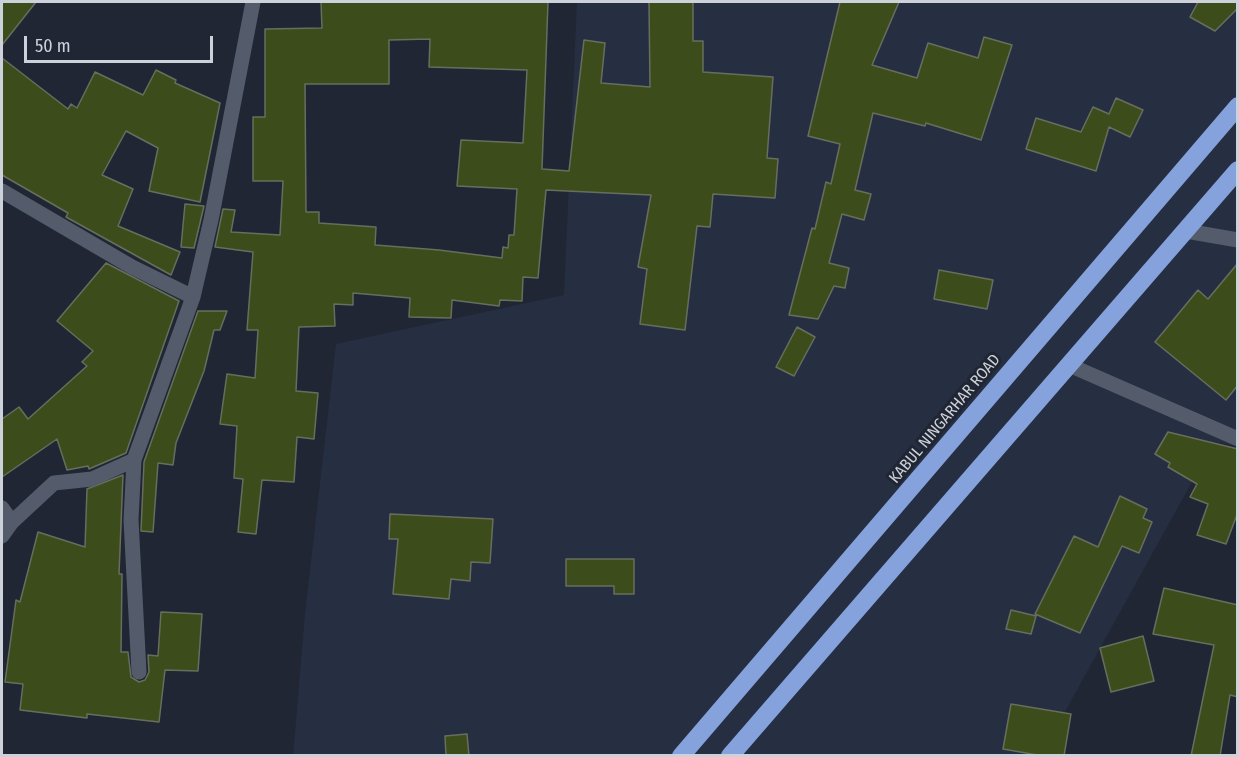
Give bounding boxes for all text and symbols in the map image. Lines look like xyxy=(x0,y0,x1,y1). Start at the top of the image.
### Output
scale bar xyxy=(27,24,216,62)
text: 50 m xyxy=(35,35,71,57)
street label: KABUL NINGARHAR ROAD xyxy=(885,351,1005,487)

